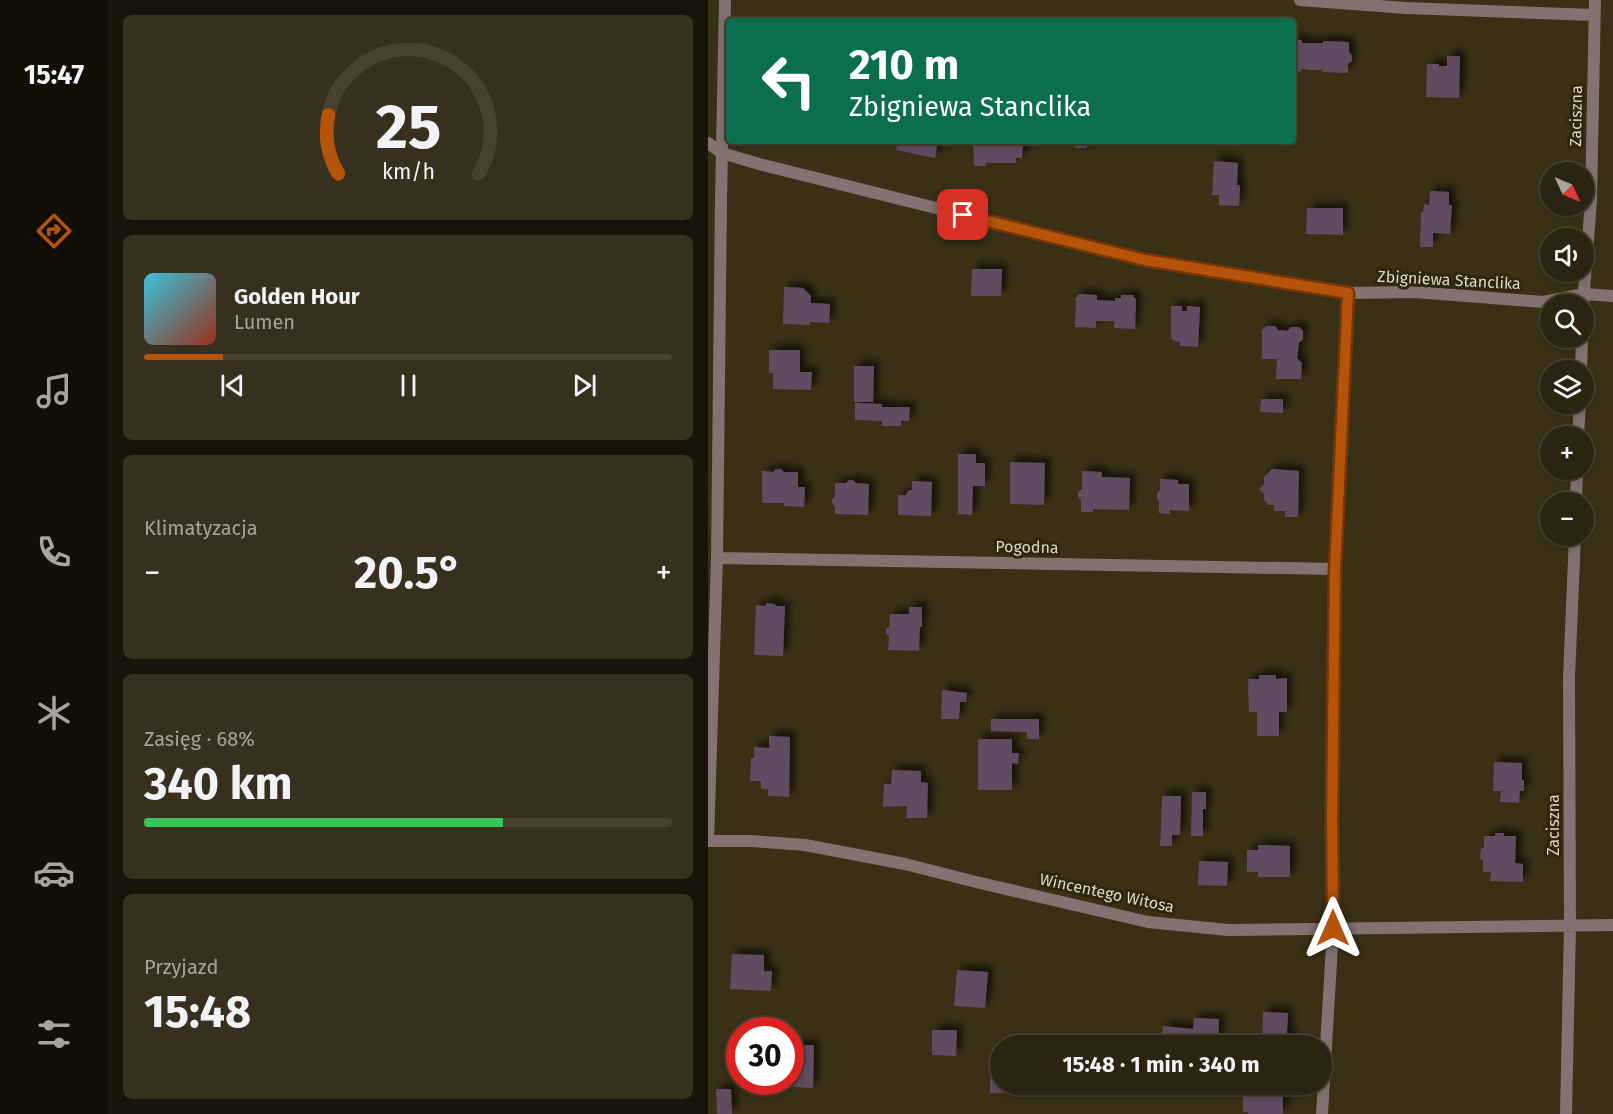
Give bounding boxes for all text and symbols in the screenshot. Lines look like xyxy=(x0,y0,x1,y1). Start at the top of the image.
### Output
text: 210 m xyxy=(849,40,959,90)
icon: left xyxy=(750,42,828,120)
text: 15:47 xyxy=(24,59,84,91)
street label: Zaciszna xyxy=(1566,85,1586,147)
text: 25 xyxy=(375,91,441,166)
text: Zbigniewa Stanclika xyxy=(849,91,1091,123)
text: km/h xyxy=(381,160,435,186)
north arrow xyxy=(1540,162,1594,216)
map controls xyxy=(1540,162,1594,546)
pin xyxy=(937,189,988,240)
icon: arrive xyxy=(946,198,979,231)
icon: directions xyxy=(33,210,75,252)
button: sound xyxy=(1540,228,1594,282)
street label: Zbigniewa Stanclika xyxy=(1377,267,1521,293)
text: Golden Hour xyxy=(234,283,360,310)
button: search xyxy=(1540,294,1594,348)
text: Lumen xyxy=(234,310,295,334)
button: layers xyxy=(1540,360,1594,414)
icon: previous xyxy=(216,369,249,402)
icon: pause xyxy=(392,369,425,402)
icon: next xyxy=(568,369,601,402)
icon: music xyxy=(33,370,75,412)
button: + xyxy=(1540,426,1594,480)
button: − xyxy=(1540,492,1594,546)
text: Klimatyzacja xyxy=(144,516,258,540)
icon: phone xyxy=(33,531,75,573)
street label: Pogodna xyxy=(995,537,1059,557)
text: 20.5° xyxy=(354,546,462,600)
text: − xyxy=(144,553,161,593)
text: + xyxy=(656,553,672,593)
icon: climate xyxy=(33,692,75,734)
text: Zasięg · 68% xyxy=(144,727,255,751)
text: 340 km xyxy=(144,757,293,811)
street label: Zaciszna xyxy=(1544,794,1563,856)
icon: car xyxy=(33,852,75,894)
street label: Wincentego Witosa xyxy=(1038,869,1176,917)
position arrow xyxy=(1301,896,1365,960)
text: Przyjazd xyxy=(144,955,218,979)
text: 15:48 xyxy=(144,985,251,1039)
icon: filters xyxy=(33,1013,75,1055)
speed limit sign: 30 xyxy=(726,1017,804,1095)
text: 15:48 · 1 min · 340 m xyxy=(1062,1051,1260,1078)

